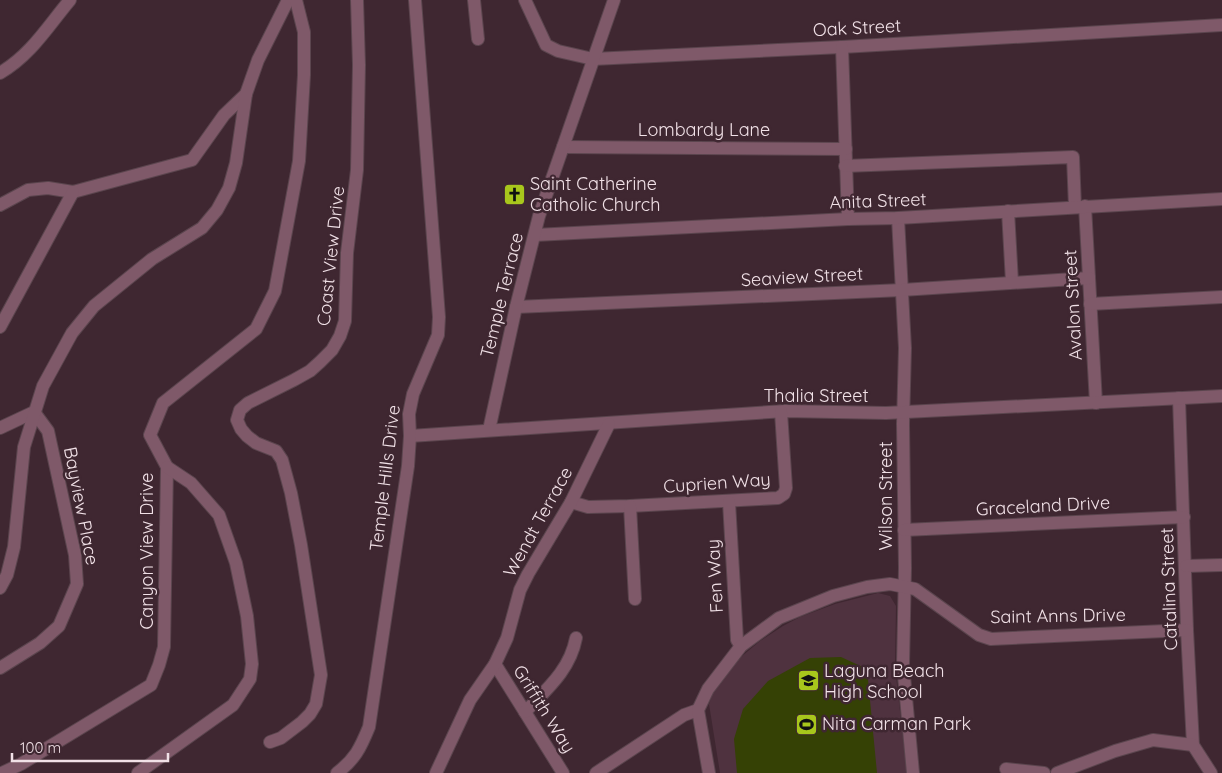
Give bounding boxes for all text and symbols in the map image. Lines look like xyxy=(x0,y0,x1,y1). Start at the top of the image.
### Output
street label: Oak Street xyxy=(812,14,902,41)
street label: Lombardy Lane xyxy=(638,118,770,141)
place label: Saint Catherine Catholic Church xyxy=(530,172,660,216)
church icon: Saint Catherine Catholic Church xyxy=(502,182,526,206)
street label: Coast View Drive xyxy=(312,185,349,327)
street label: Anita Street xyxy=(829,187,927,214)
street label: Temple Terrace xyxy=(475,230,528,360)
street label: Avalon Street xyxy=(1058,249,1087,361)
street label: Seaview Street xyxy=(740,262,864,291)
street label: Thalia Street xyxy=(763,384,869,407)
street label: Temple Hills Drive xyxy=(364,404,405,552)
street label: Wilson Street xyxy=(874,441,897,551)
street label: Bayview Place xyxy=(59,445,104,567)
street label: Wendt Terrace xyxy=(498,463,577,581)
street label: Cuprien Way xyxy=(663,467,771,498)
street label: Canyon View Drive xyxy=(135,472,158,630)
street label: Graceland Drive xyxy=(975,491,1111,520)
street label: Catalina Street xyxy=(1155,527,1182,651)
street label: Fen Way xyxy=(701,539,728,613)
street label: Saint Anns Drive xyxy=(990,603,1126,628)
place label: Laguna Beach High School xyxy=(824,659,944,703)
street label: Griffith Way xyxy=(508,660,581,757)
school or university icon: Laguna Beach High School xyxy=(796,669,820,693)
sports icon: Nita Carman Park xyxy=(794,712,818,736)
place label: Nita Carman Park xyxy=(822,712,971,735)
scale bar xyxy=(12,730,169,762)
text: 100 m xyxy=(20,738,61,757)

